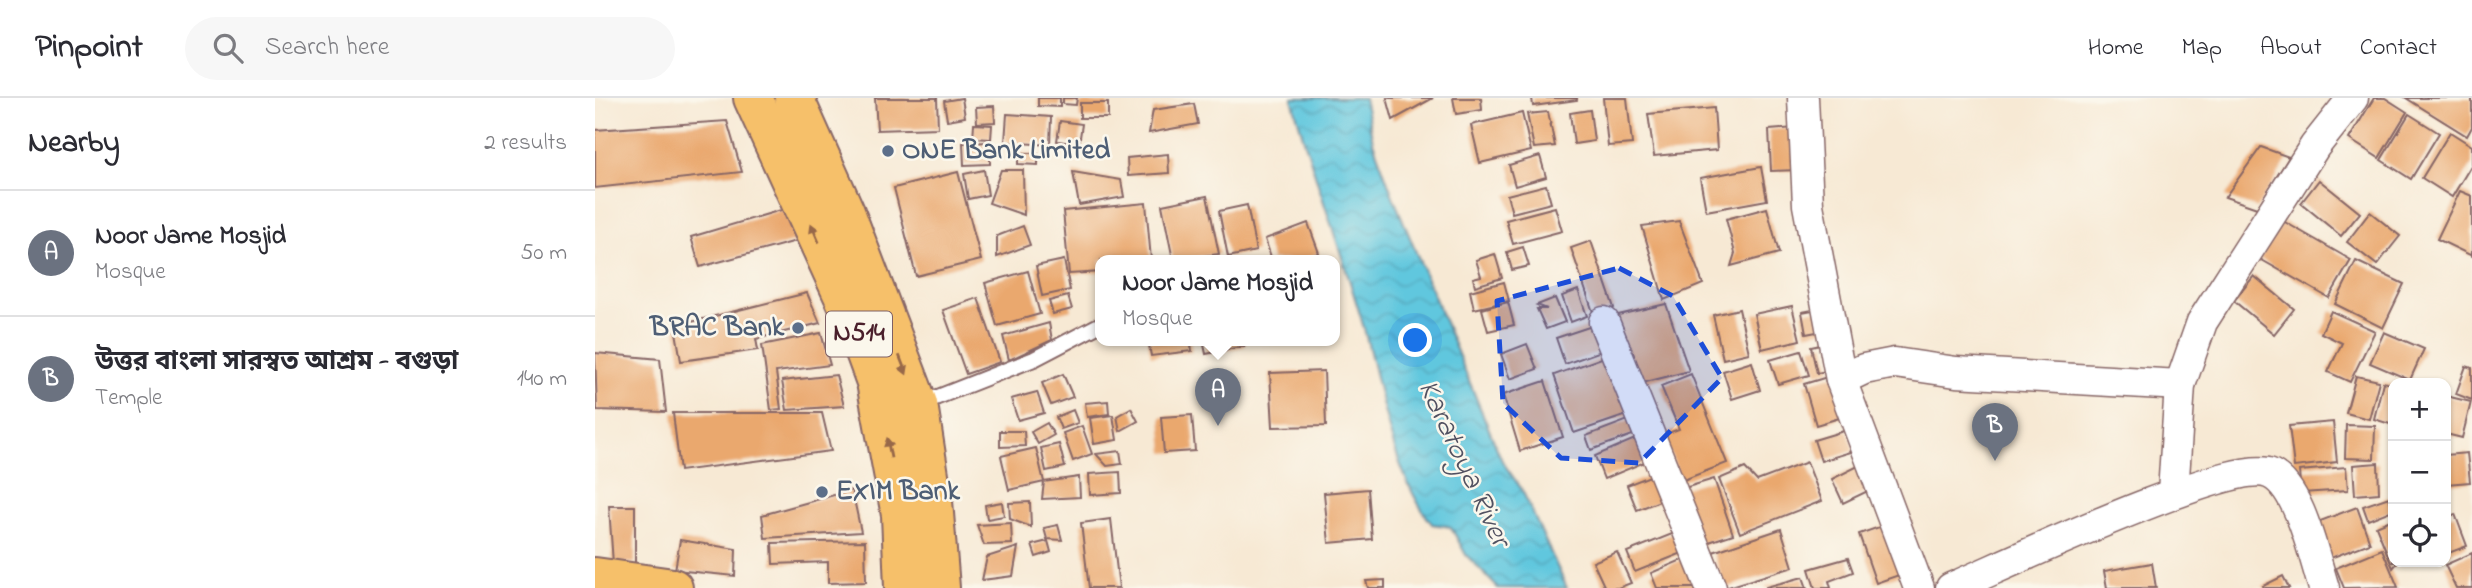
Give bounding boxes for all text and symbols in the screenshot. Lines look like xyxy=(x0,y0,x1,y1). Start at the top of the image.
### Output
search box xyxy=(185,17,675,80)
text: Pinpoint xyxy=(35,24,143,72)
icon: search xyxy=(209,29,247,67)
text: Search here xyxy=(265,29,389,67)
text: Home xyxy=(2088,31,2144,66)
text: Map xyxy=(2182,31,2222,66)
text: About xyxy=(2260,31,2322,66)
text: Contact xyxy=(2360,31,2437,66)
text: Nearby xyxy=(28,122,120,166)
text: 2 results xyxy=(484,127,567,160)
place label: ONE Bank Limited xyxy=(902,131,1110,172)
marker: ONE Bank Limited xyxy=(880,143,896,159)
text: Noor Jame Mosjid xyxy=(95,218,286,256)
one-way arrow xyxy=(810,222,821,243)
text: A xyxy=(44,237,58,270)
text: 50 m xyxy=(520,237,567,270)
popup xyxy=(1095,255,1340,346)
text: Mosque xyxy=(95,256,166,289)
text: Noor Jame Mosjid xyxy=(1122,265,1313,303)
text: Mosque xyxy=(1122,303,1192,336)
place label: BRAC Bank xyxy=(648,308,785,349)
road number: N514 xyxy=(826,312,892,356)
marker: BRAC Bank xyxy=(790,320,806,336)
your location xyxy=(1398,323,1432,357)
text: উত্তর বাংলা সারস্বত আশ্রম - বগুড়া xyxy=(95,344,458,382)
one-way arrow xyxy=(898,355,909,376)
text: B xyxy=(43,363,59,396)
text: 140 m xyxy=(517,363,567,396)
pin: A xyxy=(1195,368,1241,426)
water label: Karatoya River xyxy=(1405,373,1522,558)
map controls xyxy=(2388,378,2451,567)
button: + xyxy=(2388,378,2451,441)
text: Temple xyxy=(95,382,162,415)
pin: B xyxy=(1972,403,2018,461)
one-way arrow xyxy=(883,437,894,459)
button: − xyxy=(2388,441,2451,504)
place label: EXIM Bank xyxy=(836,472,960,513)
marker: EXIM Bank xyxy=(814,484,830,500)
button: locate xyxy=(2388,504,2451,567)

